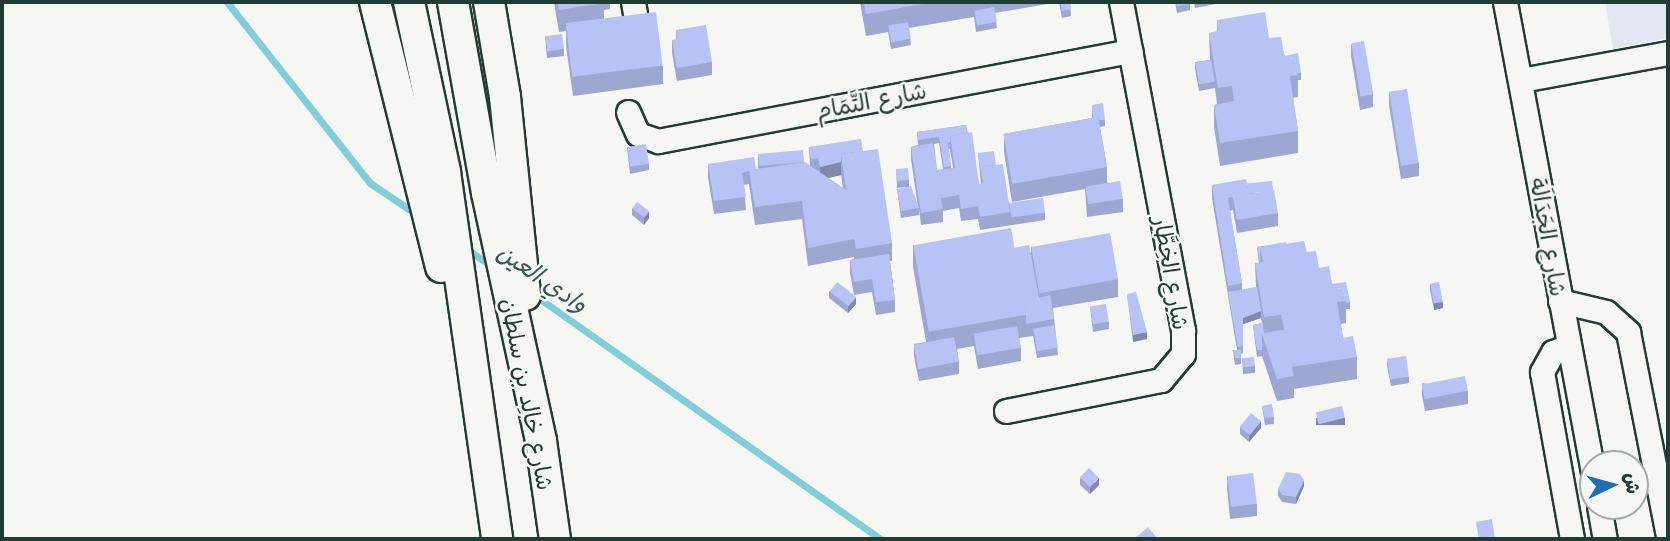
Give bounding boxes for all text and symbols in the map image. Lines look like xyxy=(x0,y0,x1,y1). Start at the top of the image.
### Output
street label: شارع التَّمَام xyxy=(813,76,929,124)
street label: شارع الجَدَالَة xyxy=(1525,175,1573,299)
street label: شارع الخِطَّار xyxy=(1148,214,1196,332)
water label: وادي العين xyxy=(492,236,594,318)
street label: شارع خالِد بن سلطان xyxy=(496,296,560,492)
north arrow xyxy=(1579,450,1649,520)
text: ش xyxy=(1620,472,1647,495)

